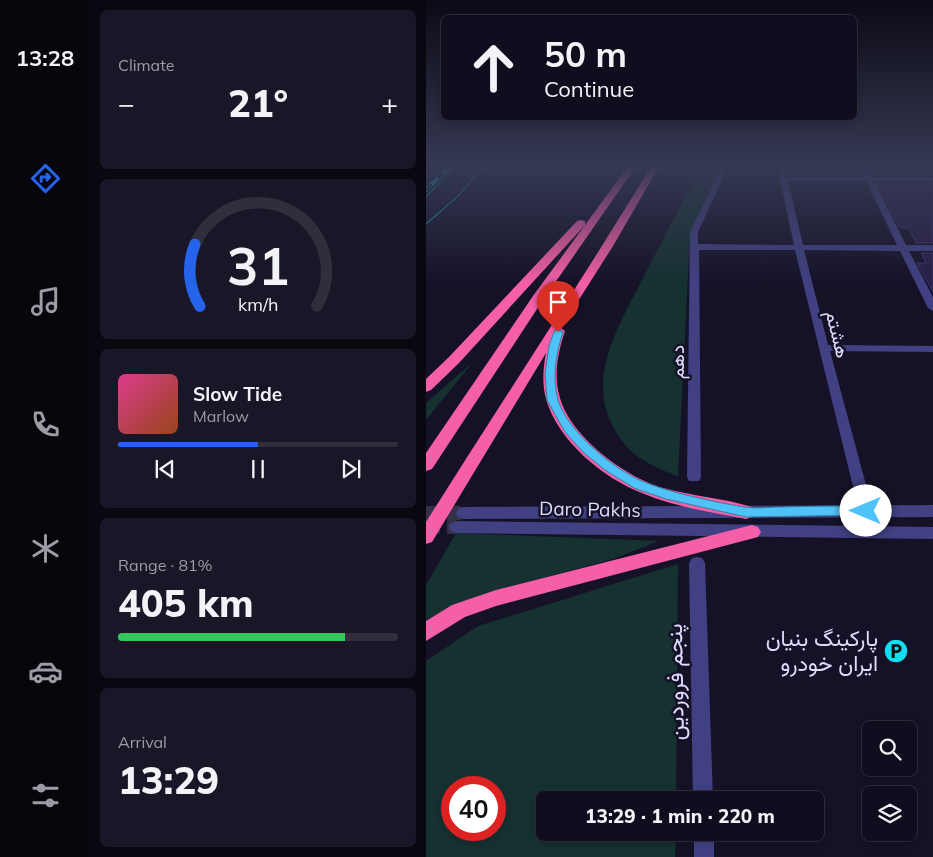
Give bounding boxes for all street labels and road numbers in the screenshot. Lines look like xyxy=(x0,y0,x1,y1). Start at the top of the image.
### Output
street label: هشتم xyxy=(820,308,855,360)
street label: دهم xyxy=(665,345,690,379)
street label: Daro Pakhs xyxy=(539,496,641,522)
street label: پنجم فروردین xyxy=(660,623,691,741)

